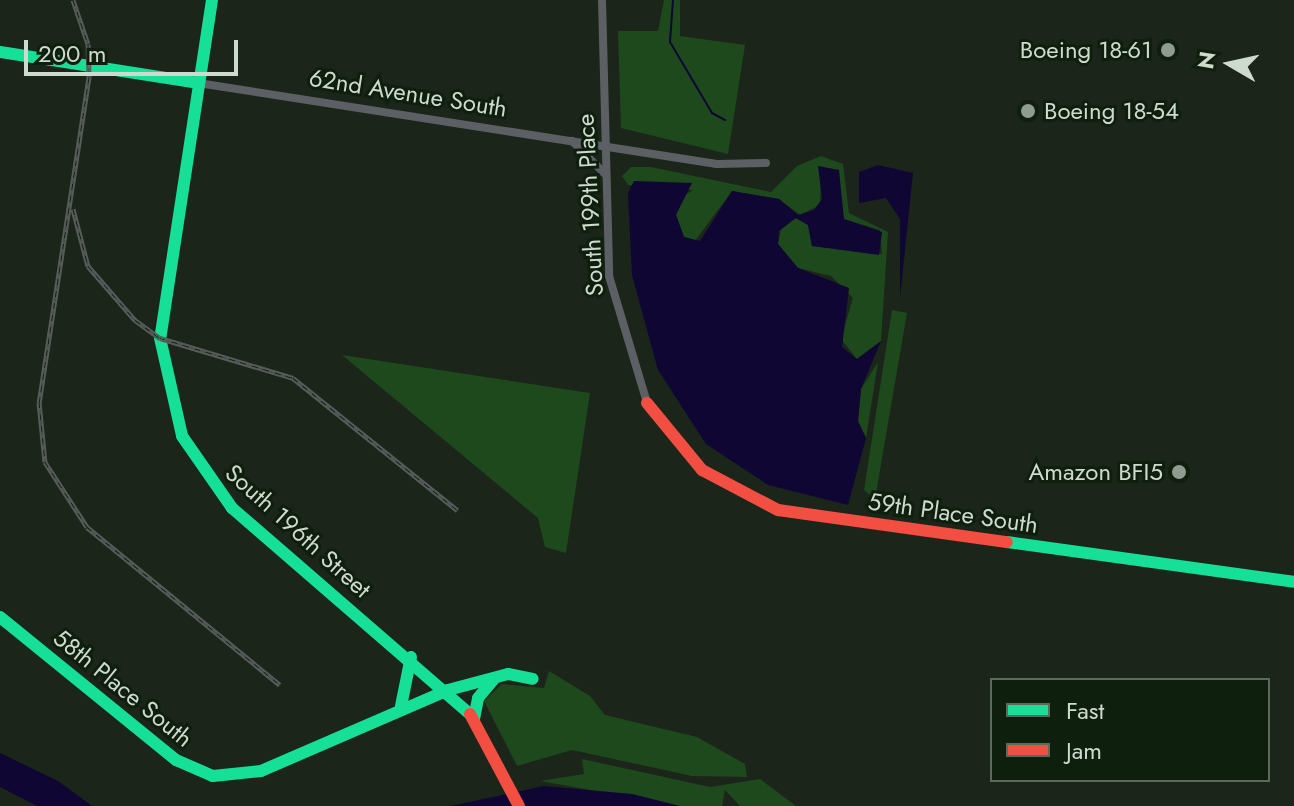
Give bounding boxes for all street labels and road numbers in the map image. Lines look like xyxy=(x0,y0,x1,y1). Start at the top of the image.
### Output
street label: 62nd Avenue South xyxy=(307,63,509,123)
street label: South 199th Place xyxy=(571,113,609,297)
street label: South 196th Street xyxy=(219,458,377,604)
street label: 59th Place South xyxy=(866,487,1040,539)
street label: 58th Place South xyxy=(48,623,198,753)

